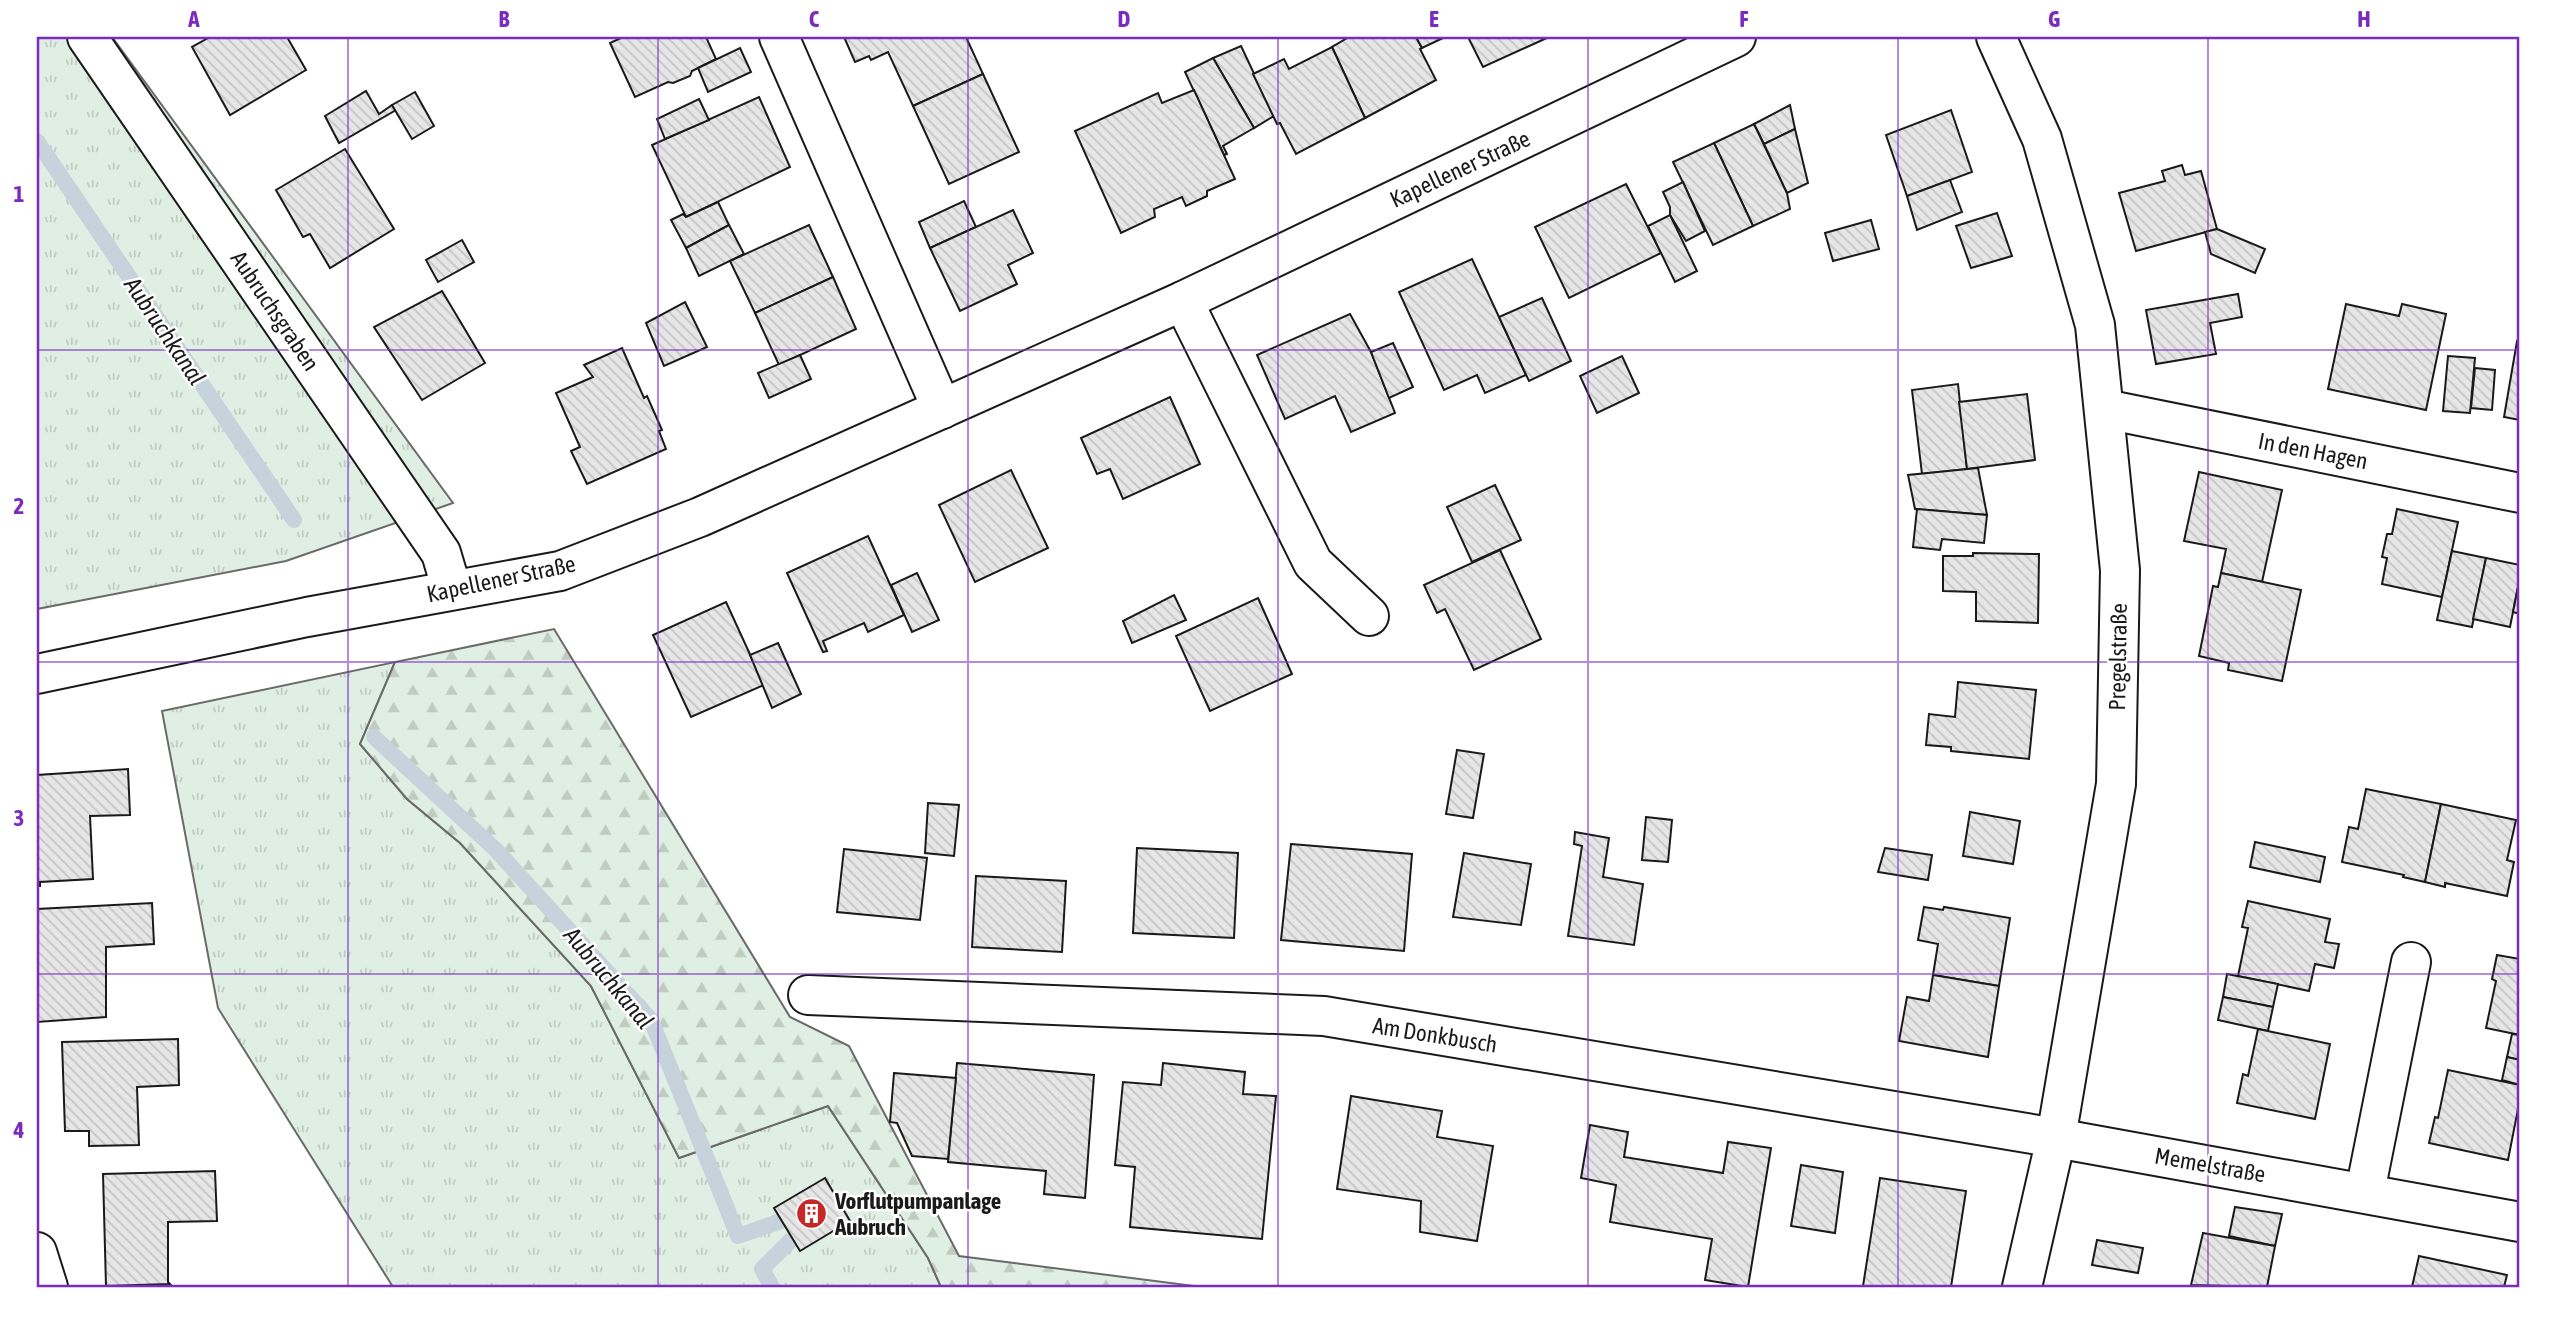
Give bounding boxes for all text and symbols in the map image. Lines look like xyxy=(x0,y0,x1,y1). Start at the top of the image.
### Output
text: A xyxy=(187,6,200,32)
text: B xyxy=(499,6,510,32)
text: C xyxy=(809,6,820,32)
text: D xyxy=(1118,6,1131,32)
text: E xyxy=(1429,6,1439,32)
text: F xyxy=(1739,6,1749,32)
text: G xyxy=(2048,6,2060,32)
text: H xyxy=(2357,6,2371,32)
street label: Kapellener Straße xyxy=(1386,125,1534,213)
text: 1 xyxy=(14,181,25,207)
street label: Aubruchsgraben xyxy=(226,246,324,376)
water label: Aubruchkanal xyxy=(118,271,211,390)
street label: In den Hagen xyxy=(2256,428,2370,474)
text: 2 xyxy=(14,493,24,519)
street label: Kapellener Straße xyxy=(424,551,578,607)
street label: Pregelstraße xyxy=(2104,603,2132,711)
text: 3 xyxy=(14,805,24,831)
water label: Aubruchkanal xyxy=(558,921,659,1034)
street label: Am Donkbusch xyxy=(1371,1012,1499,1058)
text: 4 xyxy=(13,1117,25,1143)
street label: Memelstraße xyxy=(2153,1142,2267,1188)
place label: Vorflutpumpanlage Aubruch xyxy=(834,1188,1001,1240)
building icon: Vorflutpumpanlage Aubruch xyxy=(795,1197,829,1231)

